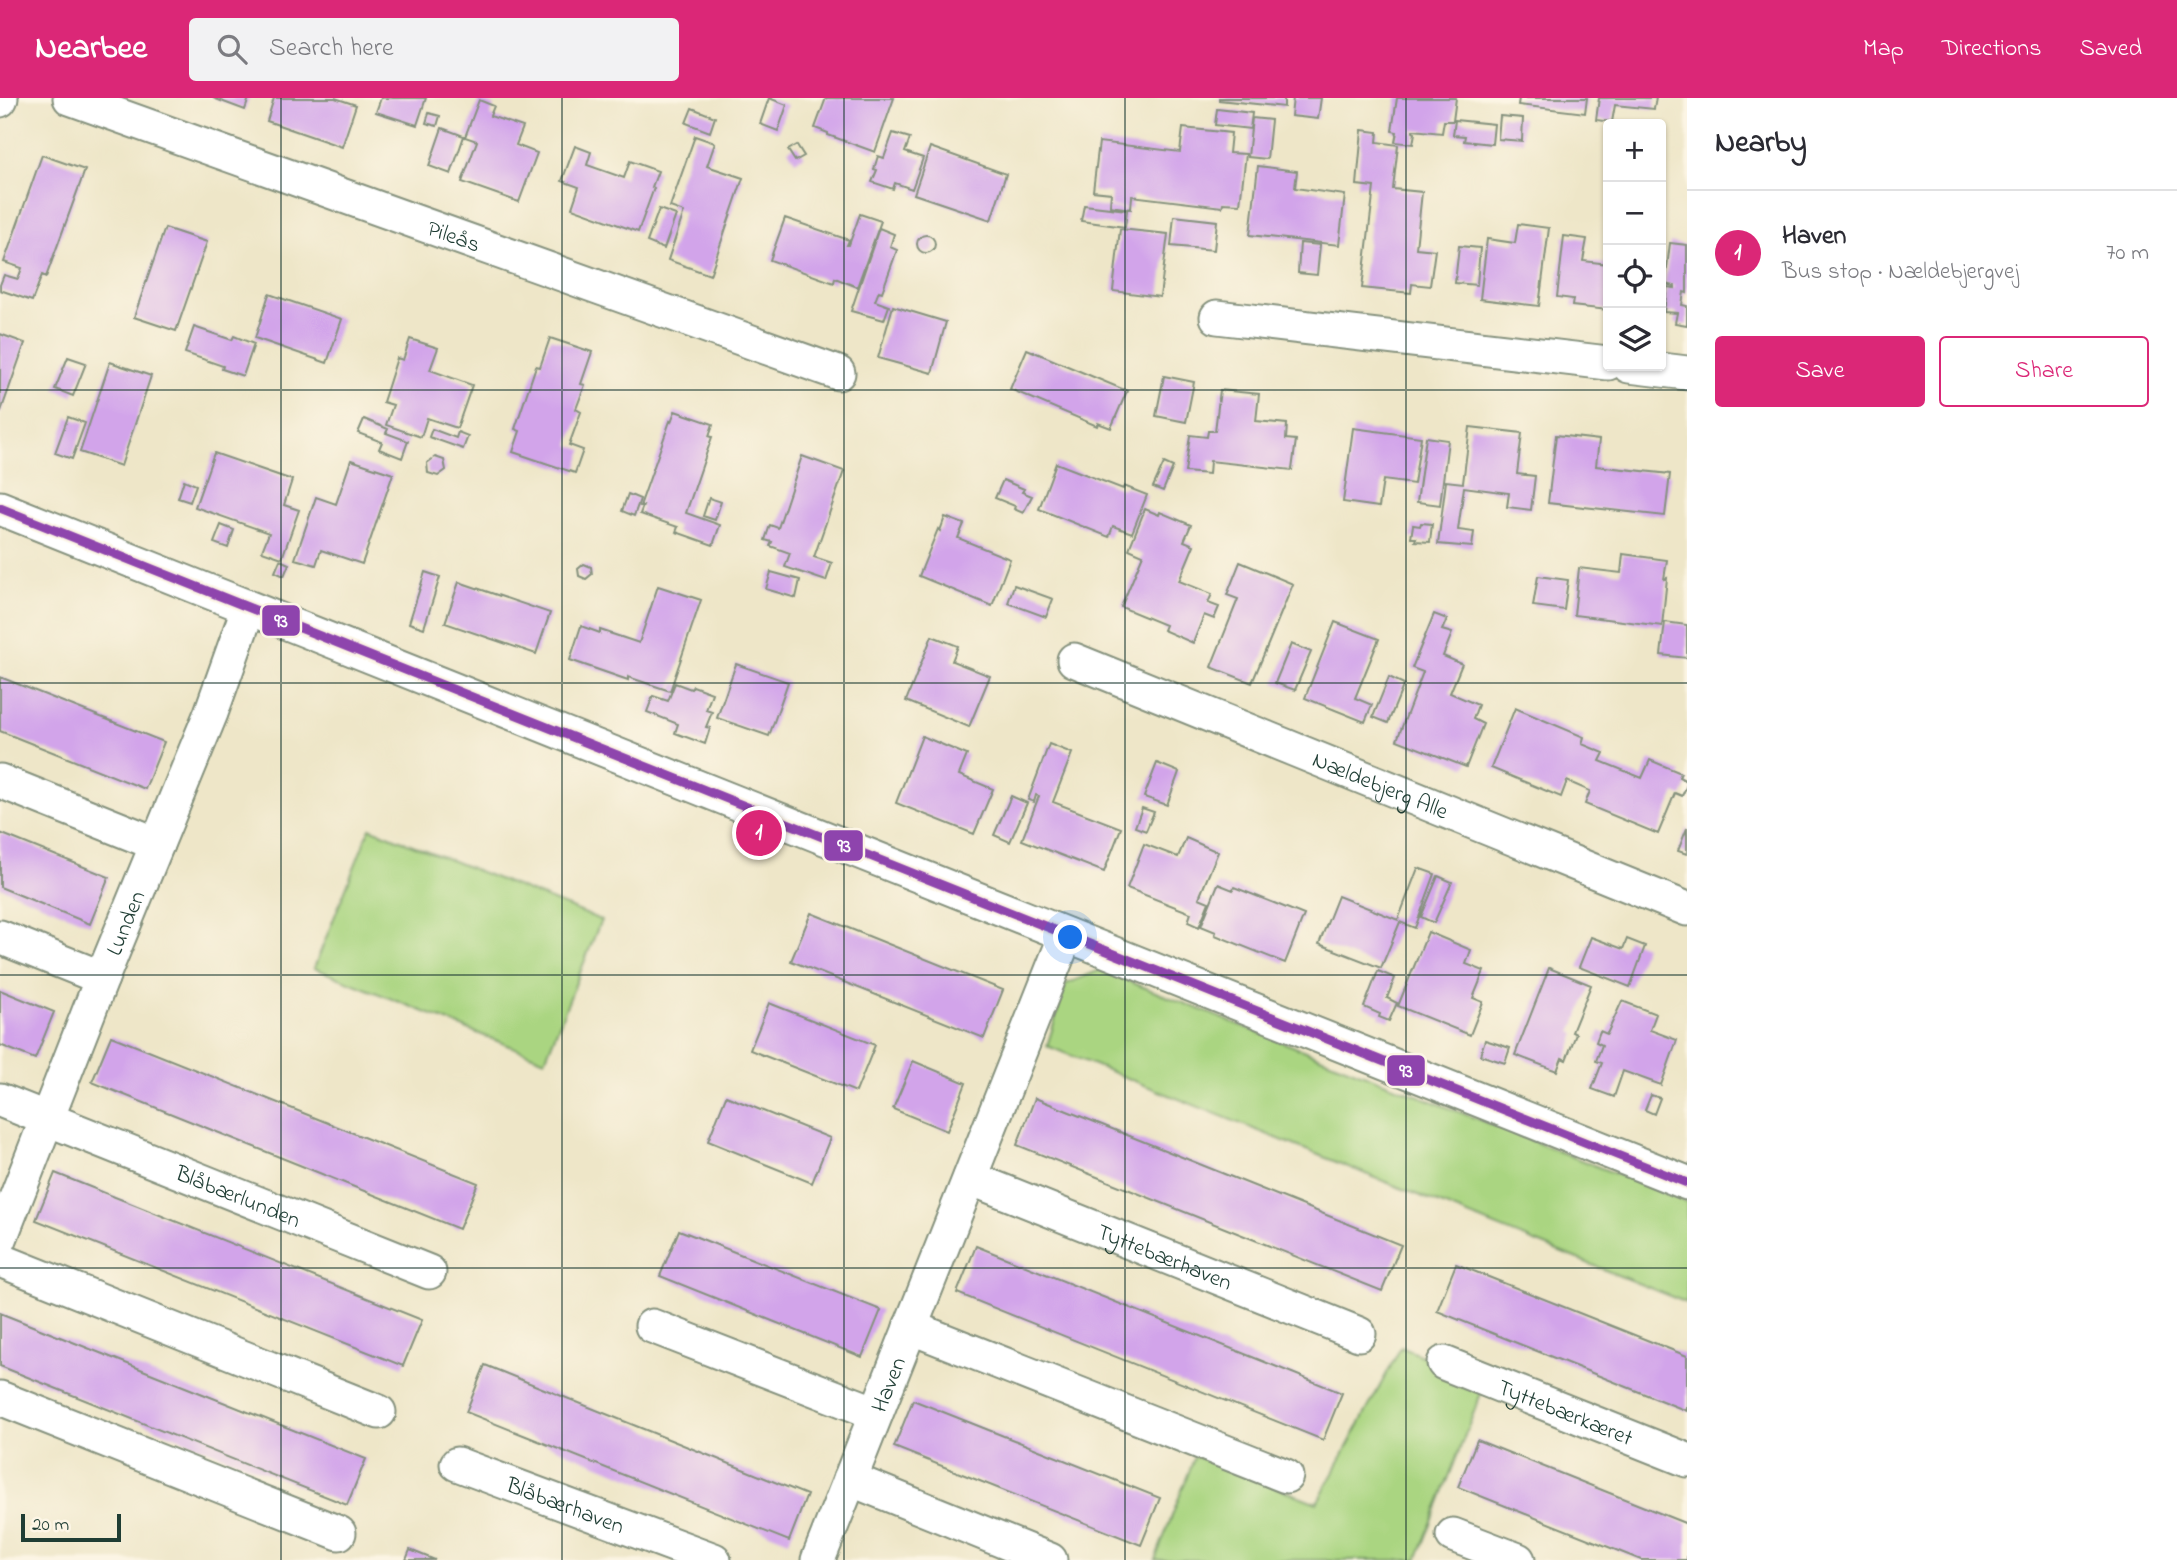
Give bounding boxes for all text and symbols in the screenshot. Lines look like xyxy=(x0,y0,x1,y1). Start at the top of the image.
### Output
search box xyxy=(189,18,679,81)
text: Nearbee xyxy=(35,25,147,73)
icon: search xyxy=(213,30,251,68)
text: Search here xyxy=(269,30,394,68)
text: Map xyxy=(1863,32,1904,67)
text: Directions xyxy=(1942,32,2041,67)
text: Saved xyxy=(2079,32,2142,67)
map controls xyxy=(1603,119,1666,371)
button: + xyxy=(1603,119,1666,182)
text: Nearby xyxy=(1715,122,1807,166)
button: − xyxy=(1603,182,1666,245)
street label: Pileås xyxy=(422,213,484,263)
text: Haven xyxy=(1782,218,1846,256)
text: 1 xyxy=(1734,237,1742,270)
text: 70 m xyxy=(2106,237,2149,270)
button: locate xyxy=(1603,245,1666,308)
text: Bus stop · Nældebjergvej xyxy=(1782,256,2019,289)
button: layers xyxy=(1603,308,1666,371)
button: Save xyxy=(1715,336,1925,407)
button: Share xyxy=(1939,336,2149,407)
line badge: 93 xyxy=(261,604,301,637)
text: 93 xyxy=(273,609,288,636)
street label: Nældebjerg Alle xyxy=(1307,744,1453,830)
pin: 1 xyxy=(736,807,782,859)
line badge: 93 xyxy=(823,829,864,862)
text: 93 xyxy=(836,834,851,861)
street label: Lunden xyxy=(99,886,155,961)
your location xyxy=(1053,920,1087,954)
line badge: 93 xyxy=(1386,1054,1426,1087)
text: 93 xyxy=(1398,1059,1413,1086)
street label: Blåbærlunden xyxy=(169,1158,305,1238)
street label: Tyttebærhaven xyxy=(1091,1217,1237,1300)
street label: Haven xyxy=(864,1353,916,1418)
street label: Tyttebærkæret xyxy=(1492,1372,1638,1456)
street label: Blåbærhaven xyxy=(500,1469,628,1544)
scale bar xyxy=(21,1511,121,1543)
text: 20 m xyxy=(32,1512,69,1539)

